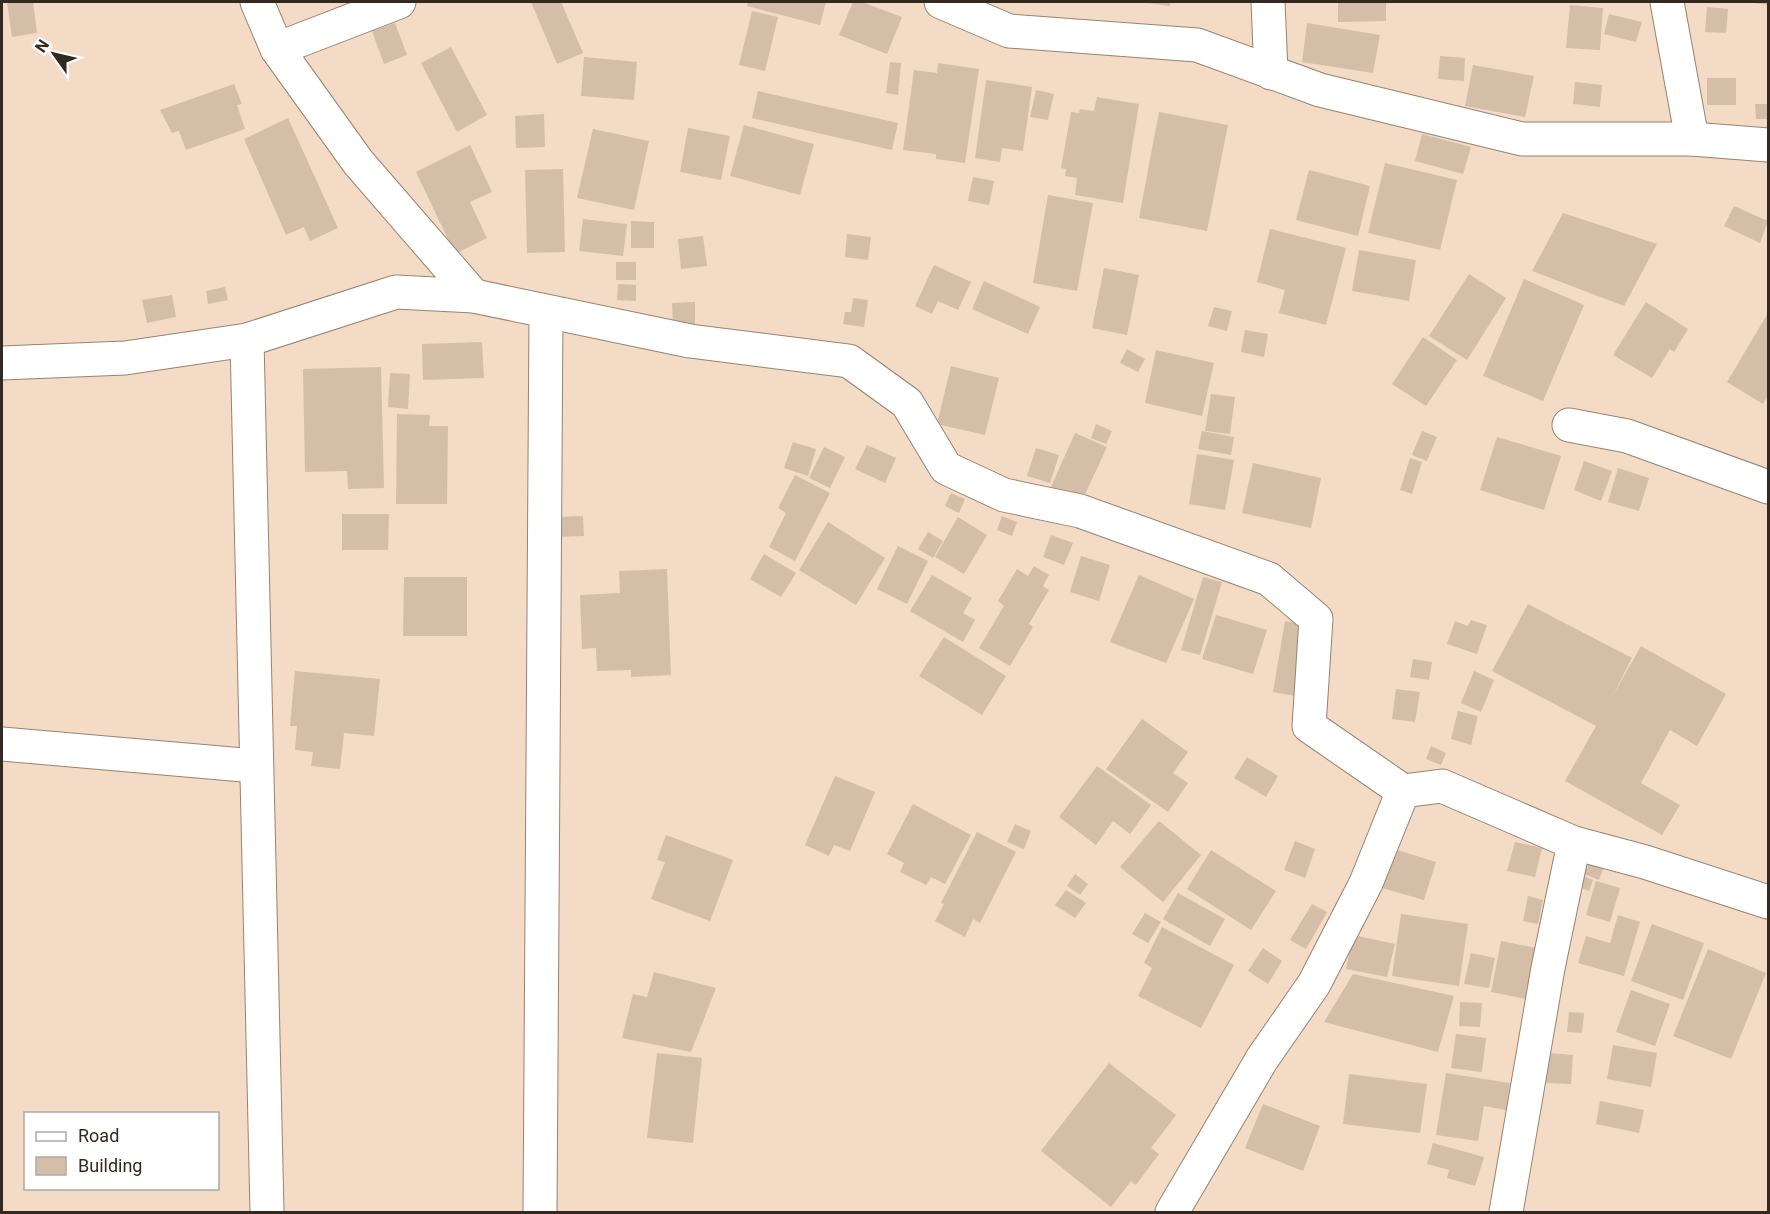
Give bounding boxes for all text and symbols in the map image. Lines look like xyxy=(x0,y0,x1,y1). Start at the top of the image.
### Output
north arrow xyxy=(24,24,84,84)
text: N xyxy=(31,36,53,56)
legend xyxy=(24,1112,219,1190)
text: Road xyxy=(78,1125,119,1146)
text: Building xyxy=(78,1155,142,1176)

